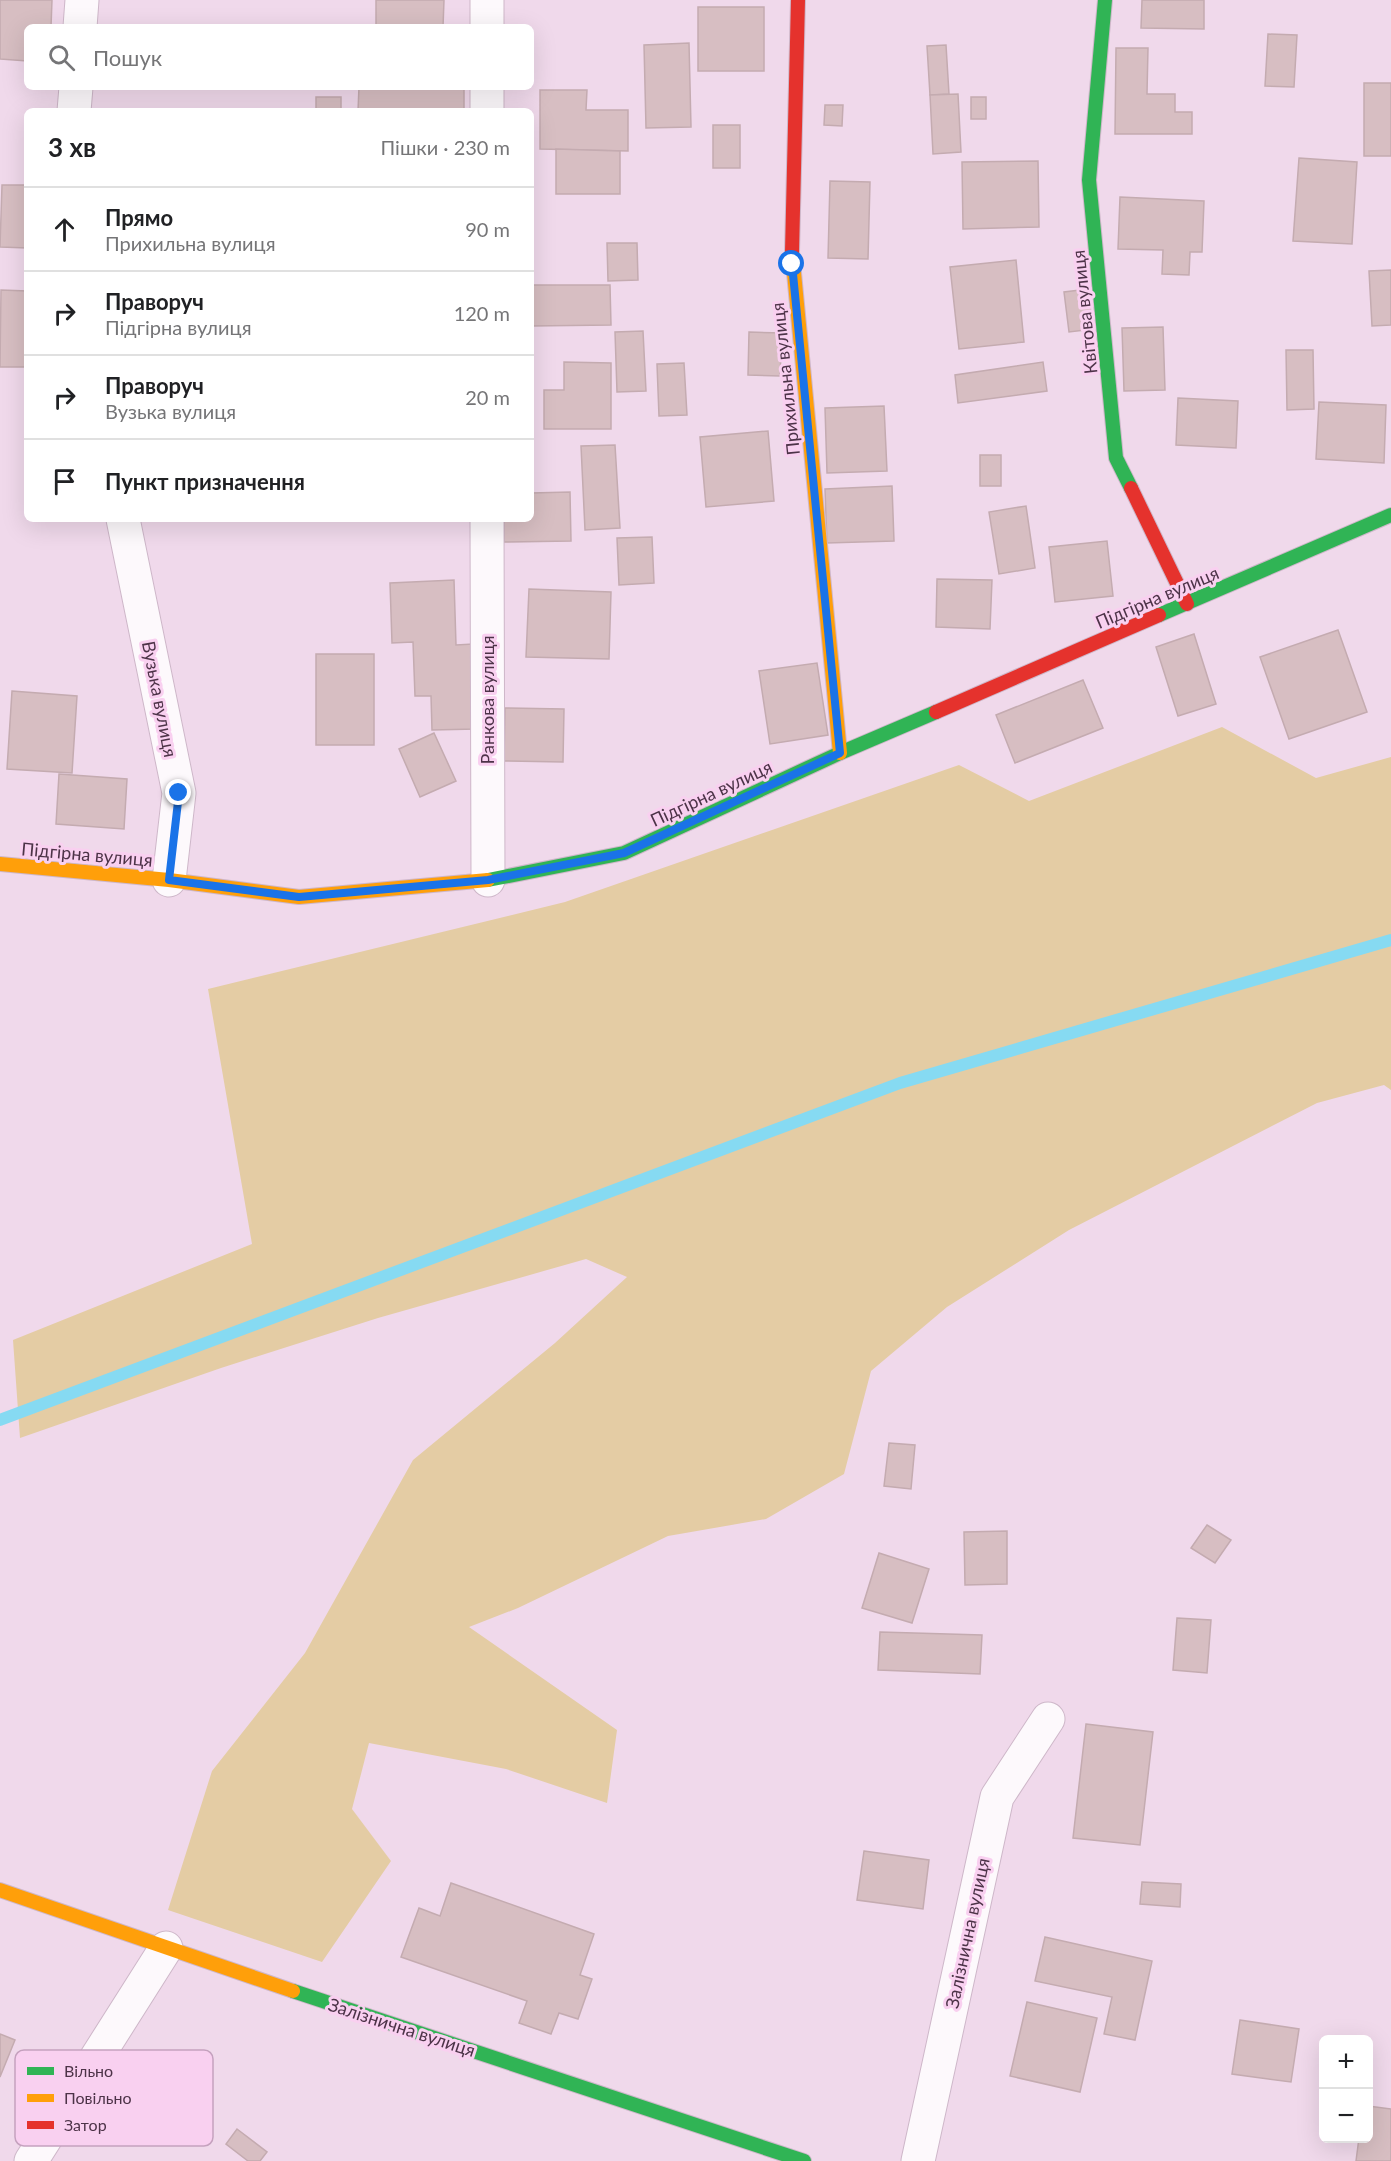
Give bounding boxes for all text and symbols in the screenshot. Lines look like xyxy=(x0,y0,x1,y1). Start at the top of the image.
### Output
search box xyxy=(24,24,534,90)
icon: search xyxy=(45,41,78,74)
text: Пошук xyxy=(93,44,162,71)
text: 3 хв xyxy=(48,131,96,163)
text: Пішки · 230 m xyxy=(381,135,510,159)
text: Прямо xyxy=(105,204,173,231)
icon: ahead xyxy=(48,213,81,246)
text: 90 m xyxy=(465,217,510,241)
text: Прихильна вулиця xyxy=(105,231,276,255)
street label: Квітова вулиця xyxy=(1067,249,1101,375)
route start xyxy=(778,250,804,276)
text: Праворуч xyxy=(105,288,204,315)
icon: right xyxy=(48,297,81,330)
text: 120 m xyxy=(454,301,510,325)
street label: Прихильна вулиця xyxy=(766,302,804,456)
text: Підгірна вулиця xyxy=(105,315,252,339)
text: Праворуч xyxy=(105,372,204,399)
icon: right xyxy=(48,381,81,414)
text: 20 m xyxy=(465,385,510,409)
text: Вузька вулиця xyxy=(105,399,236,423)
icon: arrive xyxy=(48,465,81,498)
text: Пункт призначення xyxy=(105,468,305,495)
street label: Підгірна вулиця xyxy=(1092,561,1222,633)
street label: Ранкова вулиця xyxy=(476,635,498,765)
street label: Вузька вулиця xyxy=(138,639,182,759)
street label: Підгірна вулиця xyxy=(647,755,775,831)
route end xyxy=(165,779,191,805)
street label: Підгірна вулиця xyxy=(20,837,154,871)
street label: Залізнична вулиця xyxy=(940,1856,994,2010)
street label: Залізнична вулиця xyxy=(326,1993,478,2061)
map controls xyxy=(1319,2035,1373,2143)
button: + xyxy=(1319,2035,1373,2089)
legend xyxy=(15,2050,213,2146)
text: Вільно xyxy=(64,2061,113,2080)
text: Повільно xyxy=(64,2088,131,2107)
button: − xyxy=(1319,2089,1373,2143)
text: Затор xyxy=(64,2115,107,2134)

